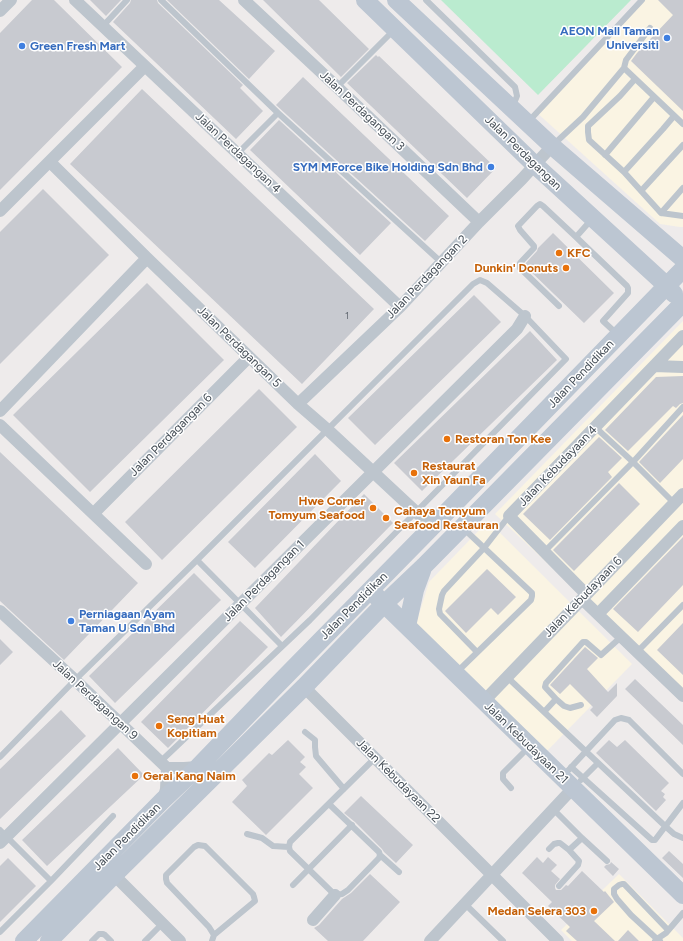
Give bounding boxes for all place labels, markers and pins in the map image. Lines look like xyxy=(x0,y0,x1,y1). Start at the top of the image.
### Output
place label: AEON Mall Taman Universiti xyxy=(560,24,659,52)
marker: AEON Mall Taman Universiti xyxy=(662,33,672,43)
place label: Green Fresh Mart xyxy=(30,39,125,53)
marker: Green Fresh Mart xyxy=(17,41,27,51)
place label: SYM MForce Bike Holding Sdn Bhd xyxy=(293,160,483,174)
marker: SYM MForce Bike Holding Sdn Bhd xyxy=(486,162,496,172)
place label: KFC xyxy=(567,246,590,260)
marker: KFC xyxy=(554,248,564,258)
place label: Dunkin' Donuts xyxy=(474,261,558,275)
marker: Dunkin' Donuts xyxy=(561,263,571,273)
place label: Restoran Ton Kee xyxy=(455,432,551,446)
marker: Restoran Ton Kee xyxy=(442,434,452,444)
place label: Restaurat Xin Yaun Fa xyxy=(422,459,486,487)
marker: Restaurat Xin Yaun Fa xyxy=(409,468,419,478)
place label: Hwe Corner Tomyum Seafood xyxy=(268,494,365,522)
marker: Hwe Corner Tomyum Seafood xyxy=(368,503,378,513)
place label: Cahaya Tomyum Seafood Restauran xyxy=(394,504,499,532)
marker: Cahaya Tomyum Seafood Restauran xyxy=(381,513,391,523)
place label: Perniagaan Ayam Taman U Sdn Bhd xyxy=(79,607,175,635)
marker: Perniagaan Ayam Taman U Sdn Bhd xyxy=(66,616,76,626)
place label: Seng Huat Kopitiam xyxy=(167,712,225,740)
marker: Seng Huat Kopitiam xyxy=(154,721,164,731)
place label: Gerai Kang Naim xyxy=(143,769,236,783)
marker: Gerai Kang Naim xyxy=(130,771,140,781)
place label: Medan Selera 303 xyxy=(487,904,586,918)
marker: Medan Selera 303 xyxy=(589,906,599,916)

